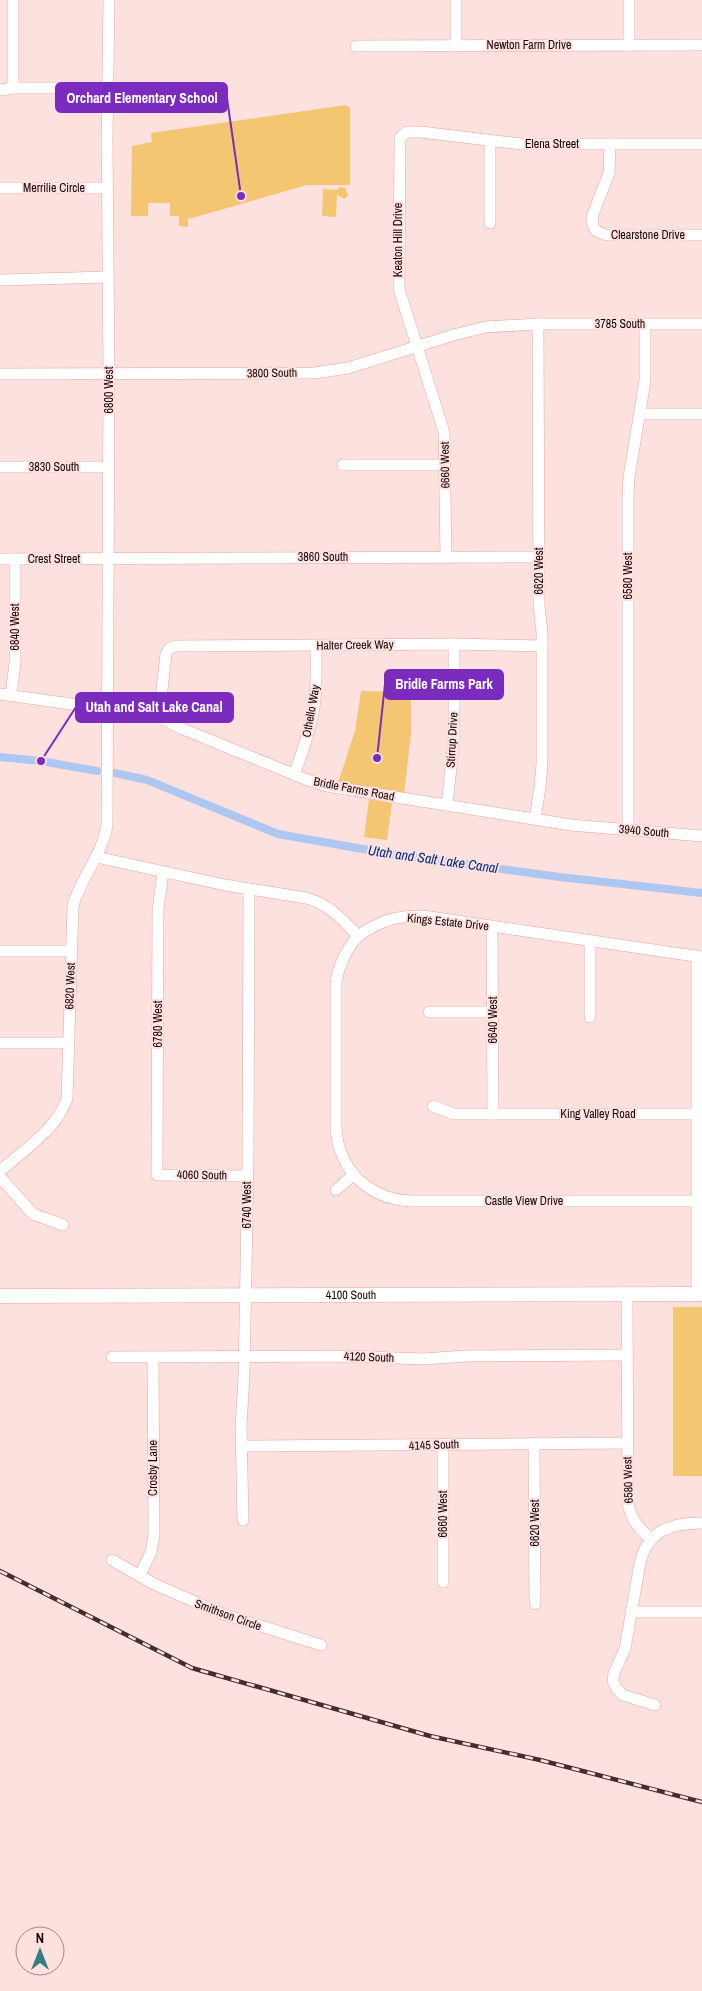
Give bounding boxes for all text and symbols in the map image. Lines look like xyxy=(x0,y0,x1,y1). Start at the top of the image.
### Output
street label: Newton Farm Drive xyxy=(487,37,571,53)
callout: Orchard Elementary School xyxy=(56,83,227,112)
text: Orchard Elementary School xyxy=(66,89,218,107)
street label: Elena Street xyxy=(525,136,579,152)
street label: Merrilie Circle xyxy=(23,180,85,196)
street label: Keaton Hill Drive xyxy=(390,203,406,277)
street label: Clearstone Drive xyxy=(611,227,685,243)
street label: 3785 South xyxy=(595,316,645,332)
street label: 3800 South xyxy=(247,365,297,381)
street label: 6800 West xyxy=(101,366,117,413)
street label: 6660 West xyxy=(437,441,453,489)
street label: 3830 South xyxy=(29,459,79,475)
street label: 6620 West xyxy=(531,547,547,594)
street label: 3860 South xyxy=(298,549,348,565)
street label: Crest Street xyxy=(28,551,81,567)
street label: 6580 West xyxy=(620,552,636,599)
street label: 6840 West xyxy=(7,603,23,650)
street label: Halter Creek Way xyxy=(316,636,394,654)
callout: Bridle Farms Park xyxy=(385,670,503,699)
text: Bridle Farms Park xyxy=(395,675,493,693)
street label: Othello Way xyxy=(298,683,324,739)
callout: Utah and Salt Lake Canal xyxy=(76,693,233,722)
text: Utah and Salt Lake Canal xyxy=(85,698,223,716)
street label: Stirrup Drive xyxy=(443,712,461,768)
street label: Bridle Farms Road xyxy=(312,773,396,805)
street label: 3940 South xyxy=(618,821,670,841)
water label: Utah and Salt Lake Canal xyxy=(367,841,499,877)
street label: Kings Estate Drive xyxy=(406,910,490,934)
street label: 6820 West xyxy=(61,962,79,1010)
street label: 6640 West xyxy=(485,996,501,1043)
street label: 6780 West xyxy=(150,1000,166,1047)
street label: King Valley Road xyxy=(560,1106,636,1122)
street label: 4060 South xyxy=(177,1167,227,1183)
street label: 6740 West xyxy=(239,1181,255,1228)
street label: Castle View Drive xyxy=(485,1193,563,1209)
street label: 4100 South xyxy=(326,1287,376,1303)
street label: 4120 South xyxy=(344,1348,394,1366)
street label: 4145 South xyxy=(409,1436,459,1454)
street label: Crosby Lane xyxy=(145,1440,161,1496)
street label: 6580 West xyxy=(619,1456,637,1504)
street label: 6660 West xyxy=(435,1490,451,1537)
street label: 6620 West xyxy=(527,1499,543,1546)
street label: Smithson Circle xyxy=(192,1596,264,1634)
north arrow xyxy=(15,1926,65,1976)
text: N xyxy=(36,1929,44,1947)

